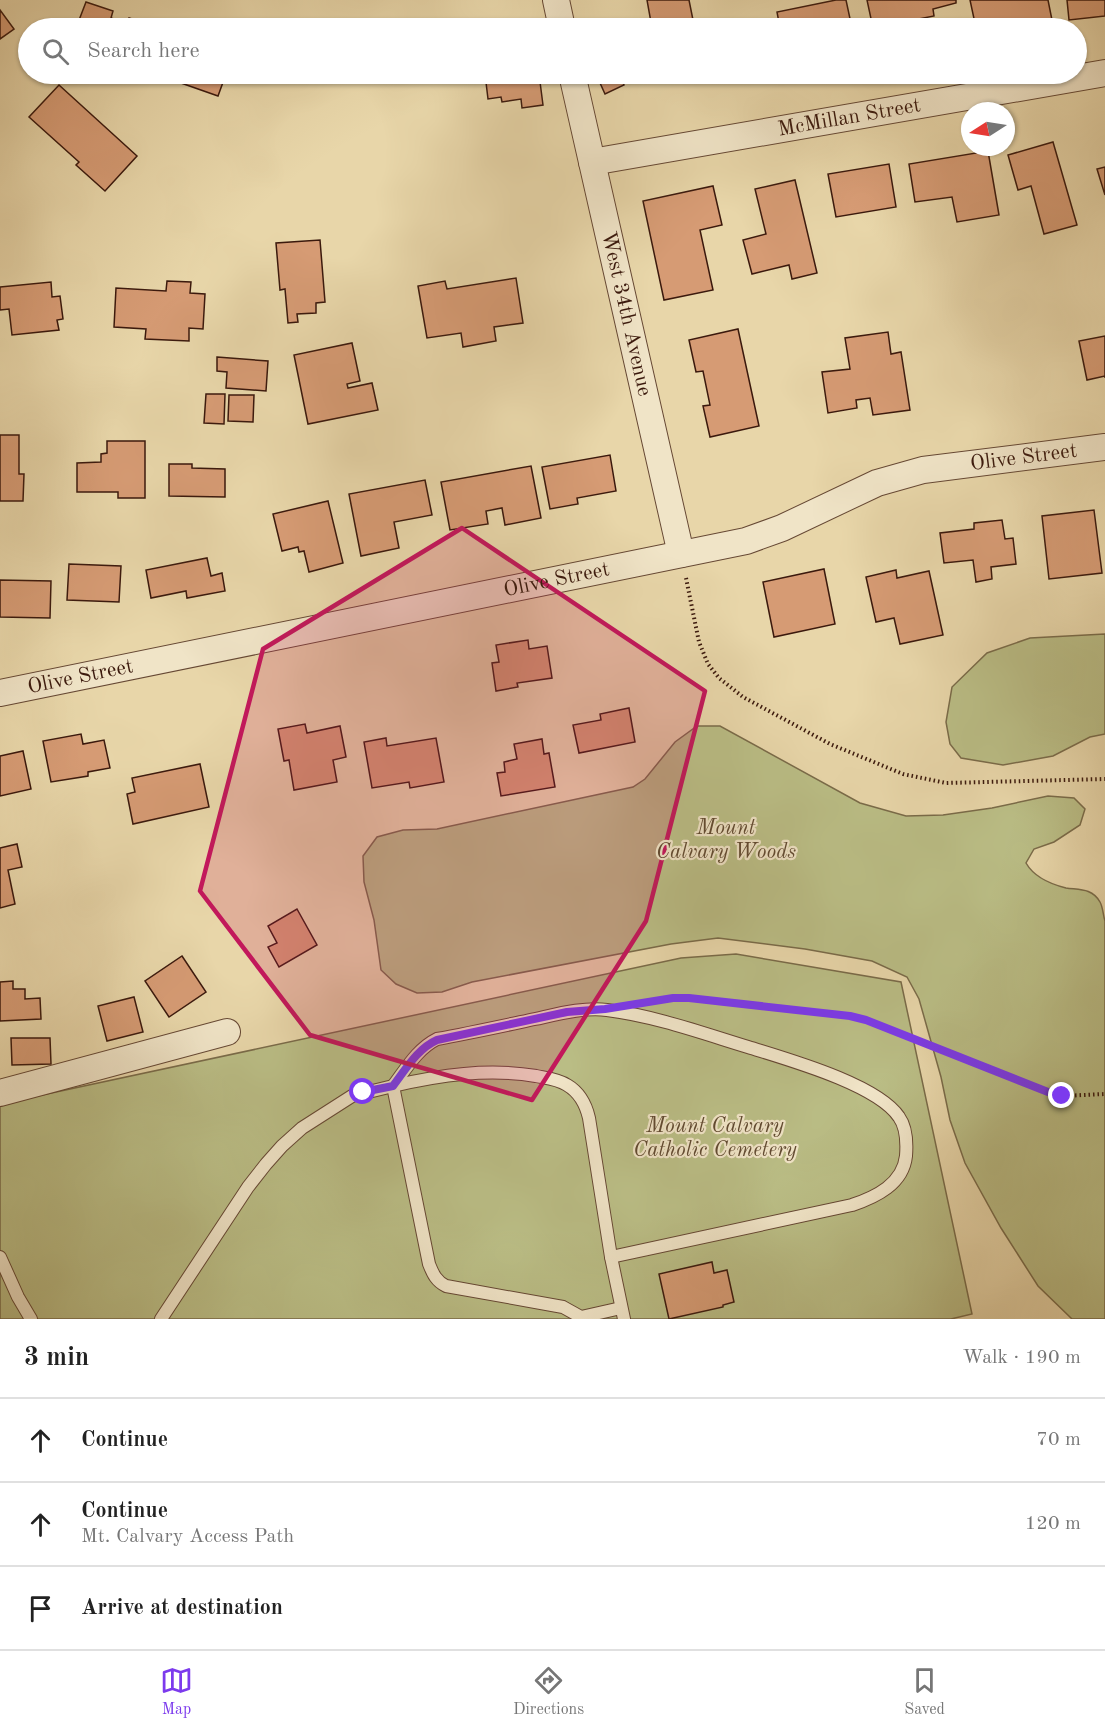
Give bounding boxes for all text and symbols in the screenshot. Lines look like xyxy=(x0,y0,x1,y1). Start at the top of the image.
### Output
search box xyxy=(18,18,1087,84)
icon: search xyxy=(39,35,72,68)
text: Search here xyxy=(87,40,200,62)
street label: McMillan Street xyxy=(776,95,922,140)
north arrow xyxy=(961,102,1015,156)
street label: West 34th Avenue xyxy=(598,230,655,398)
street label: Olive Street xyxy=(969,440,1078,474)
street label: Olive Street xyxy=(502,559,611,601)
street label: Olive Street xyxy=(26,656,135,698)
park label: Mount Calvary Woods xyxy=(656,818,796,863)
route start xyxy=(349,1078,375,1104)
route end xyxy=(1048,1082,1074,1108)
park label: Mount Calvary Catholic Cemetery xyxy=(633,1116,797,1161)
text: 3 min xyxy=(24,1345,89,1371)
text: Walk · 190 m xyxy=(962,1348,1081,1368)
icon: ahead xyxy=(24,1424,57,1457)
text: Continue xyxy=(81,1429,168,1451)
text: 70 m xyxy=(1036,1430,1081,1450)
text: Continue xyxy=(81,1500,168,1522)
icon: ahead xyxy=(24,1508,57,1541)
text: 120 m xyxy=(1025,1514,1081,1534)
text: Mt. Calvary Access Path xyxy=(81,1527,294,1547)
icon: arrive xyxy=(24,1592,57,1625)
text: Arrive at destination xyxy=(81,1597,283,1619)
tab: Map xyxy=(160,1664,193,1720)
tab: Directions xyxy=(513,1664,584,1720)
tab: Saved xyxy=(904,1664,945,1720)

